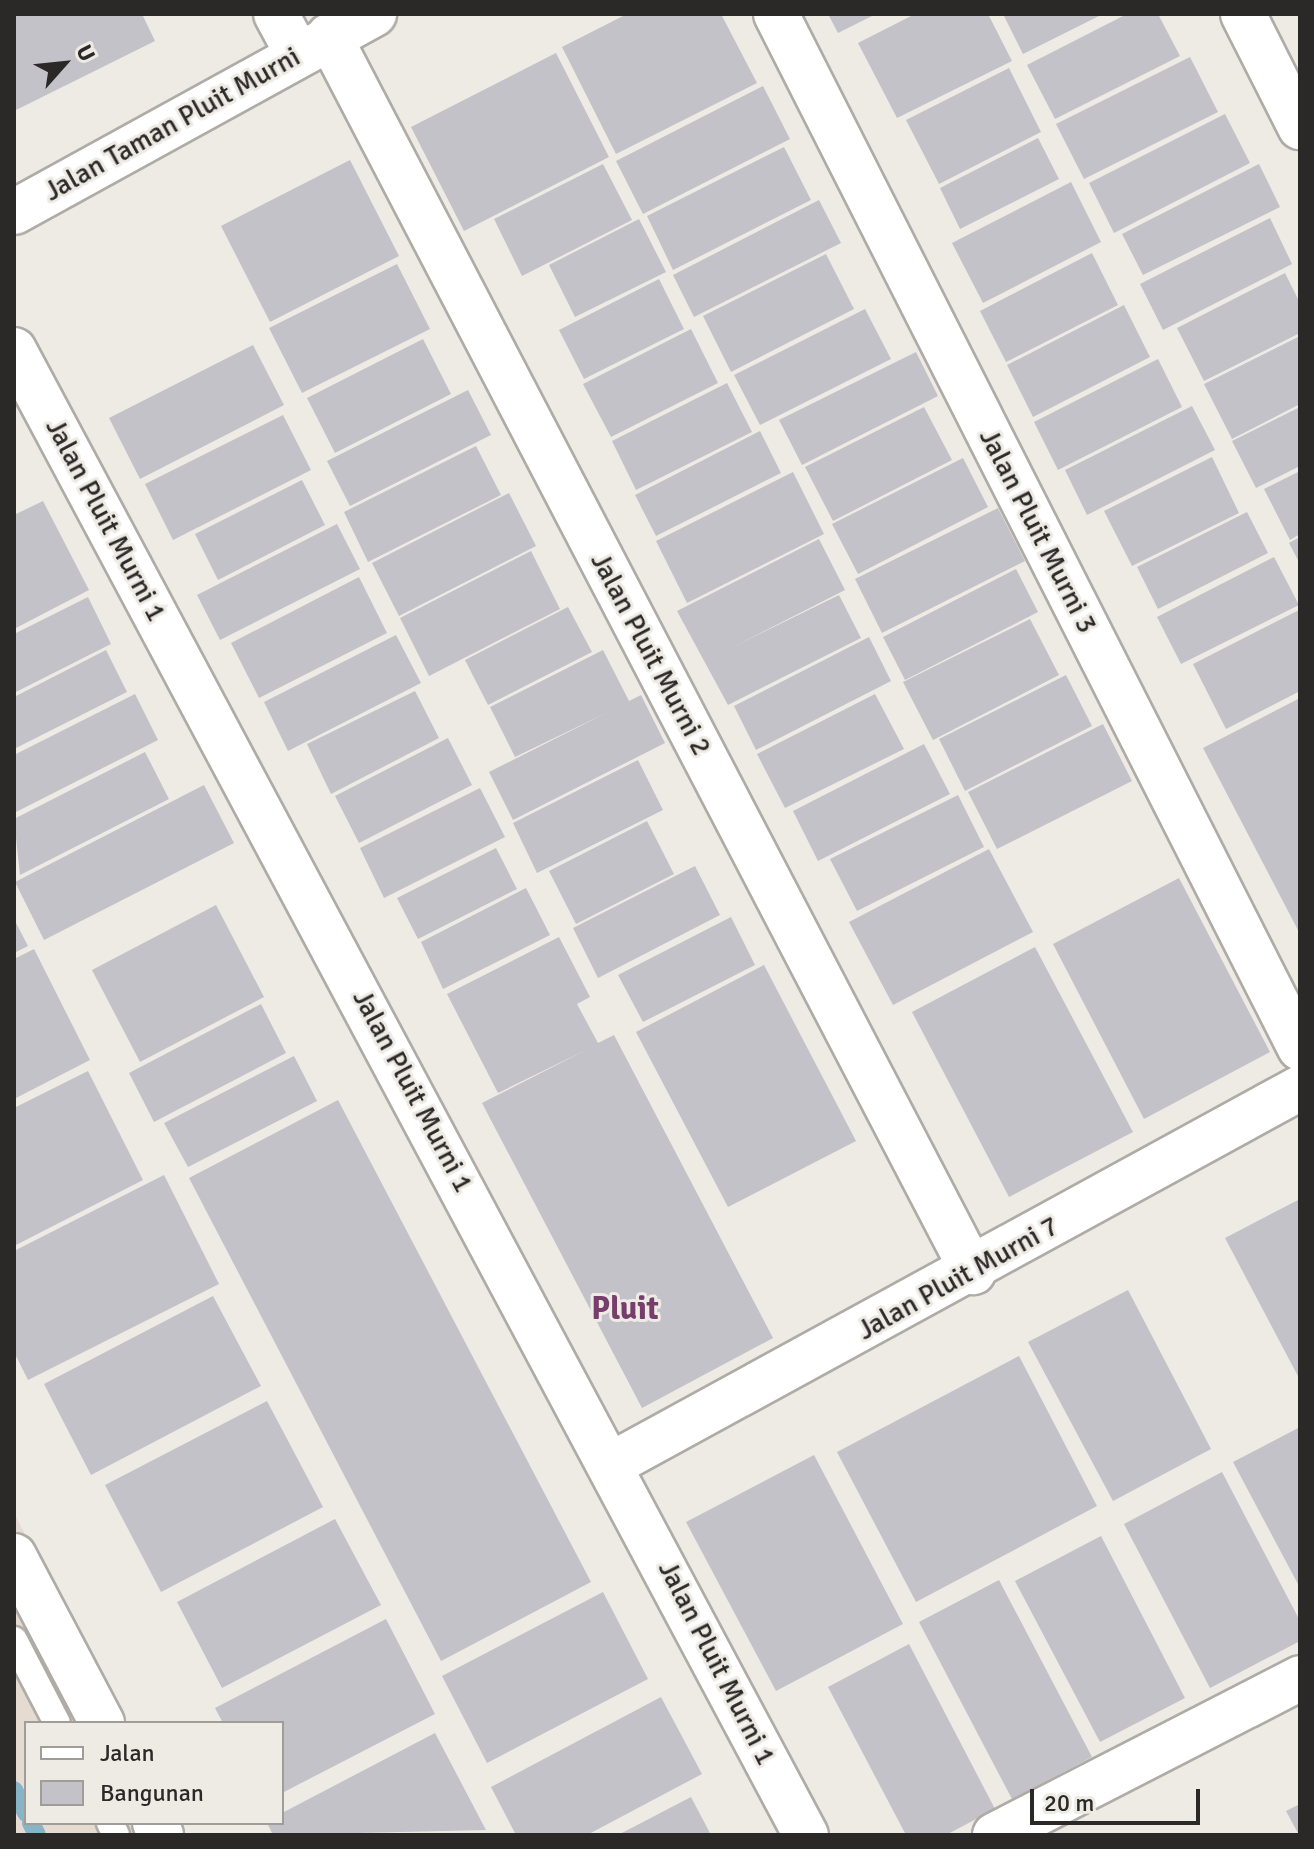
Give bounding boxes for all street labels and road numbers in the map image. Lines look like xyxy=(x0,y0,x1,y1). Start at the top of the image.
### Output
street label: Jalan Taman Pluit Murni xyxy=(38,40,306,208)
street label: Jalan Pluit Murni 1 xyxy=(38,413,174,627)
street label: Jalan Pluit Murni 3 xyxy=(972,423,1104,639)
street label: Jalan Pluit Murni 2 xyxy=(583,547,719,761)
street label: Jalan Pluit Murni 1 xyxy=(345,984,481,1198)
street label: Jalan Pluit Murni 7 xyxy=(852,1209,1064,1347)
street label: Jalan Pluit Murni 1 xyxy=(651,1555,783,1771)

